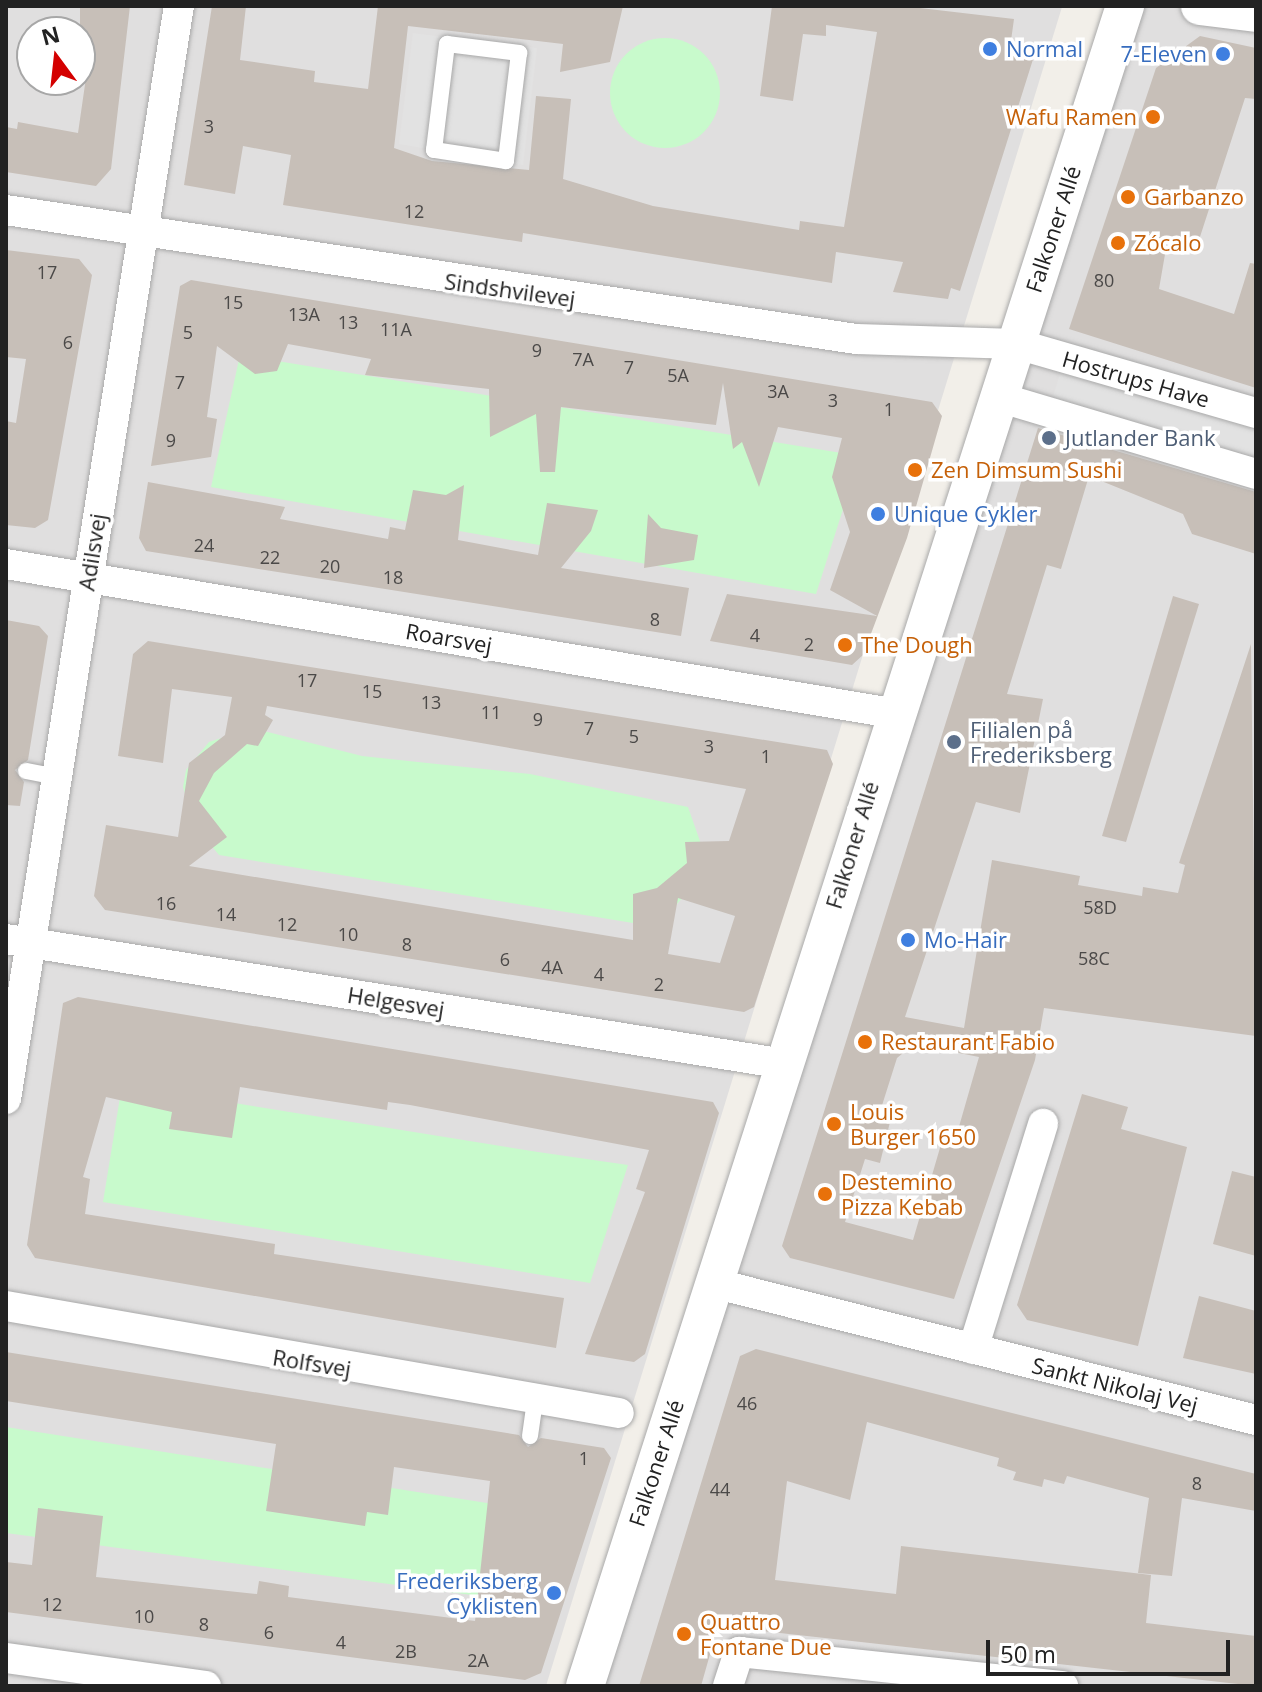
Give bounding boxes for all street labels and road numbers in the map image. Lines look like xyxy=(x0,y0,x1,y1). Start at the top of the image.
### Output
street label: Falkoner Allé xyxy=(1020,162,1086,296)
street label: Sindshvilevej xyxy=(443,268,577,312)
street label: Hostrups Have xyxy=(1059,345,1213,413)
street label: Adilsvej xyxy=(73,511,111,593)
street label: Roarsvej xyxy=(404,617,494,659)
street label: Falkoner Allé xyxy=(820,778,884,912)
street label: Helgesvej xyxy=(346,981,446,1023)
street label: Rolfsvej xyxy=(271,1344,353,1382)
street label: Sankt Nikolaj Vej xyxy=(1029,1352,1201,1418)
street label: Falkoner Allé xyxy=(623,1396,689,1530)

